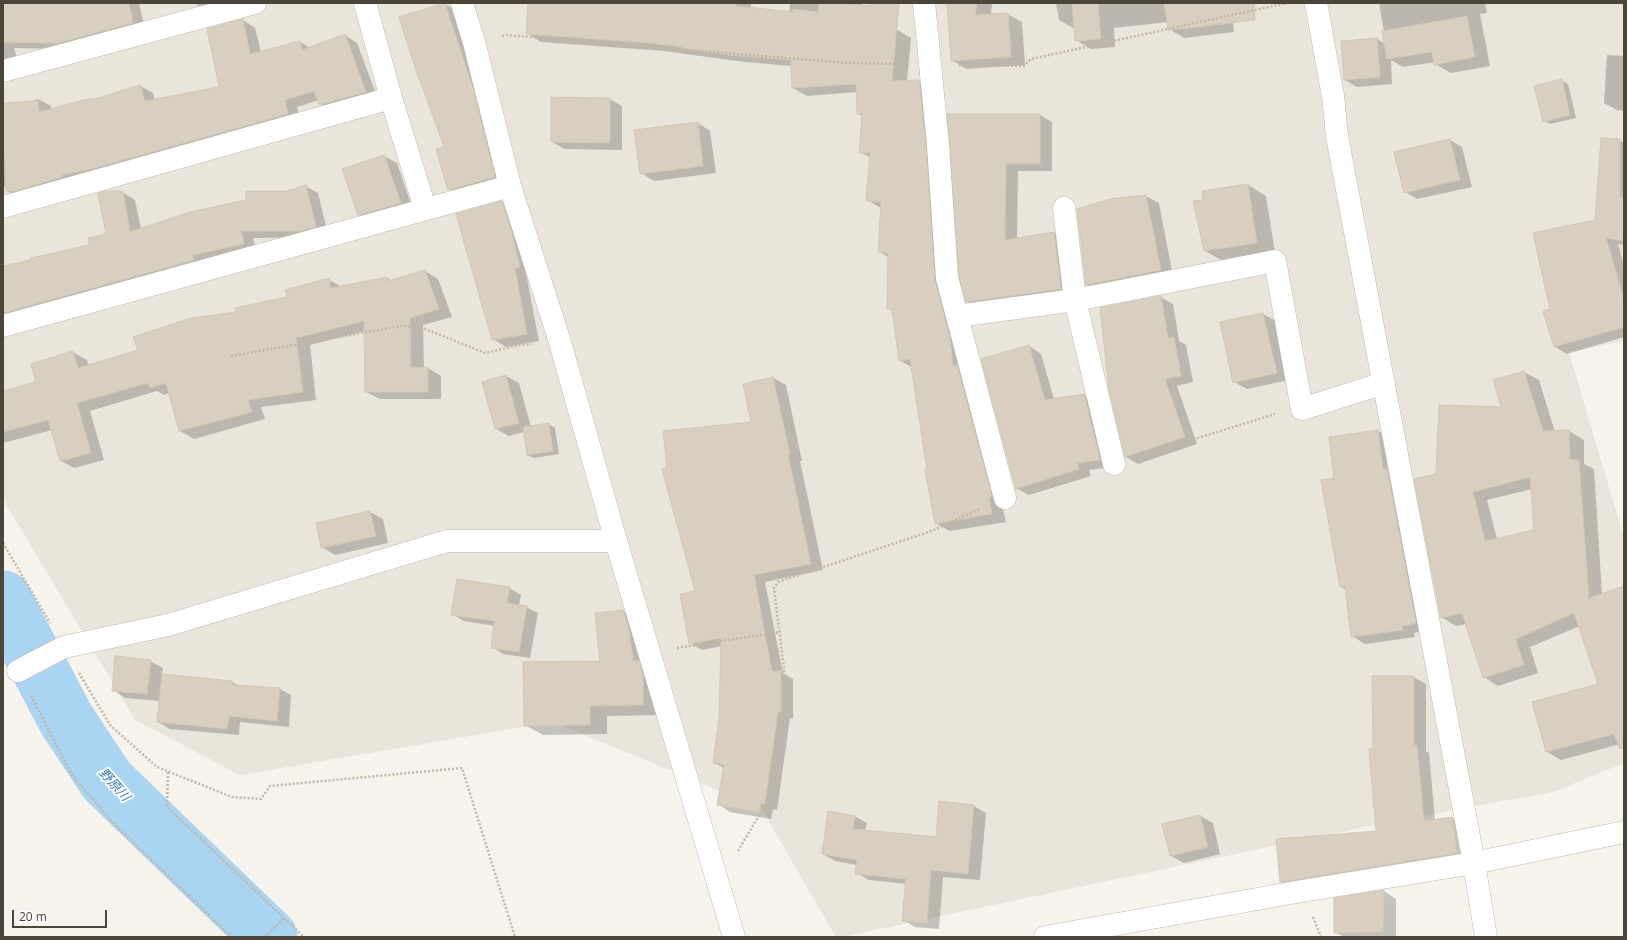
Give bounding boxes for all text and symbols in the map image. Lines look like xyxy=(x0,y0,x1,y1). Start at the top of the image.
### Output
water label: 野原川 xyxy=(95,765,133,805)
scale bar xyxy=(14,902,109,928)
text: 20 m xyxy=(19,908,47,925)

